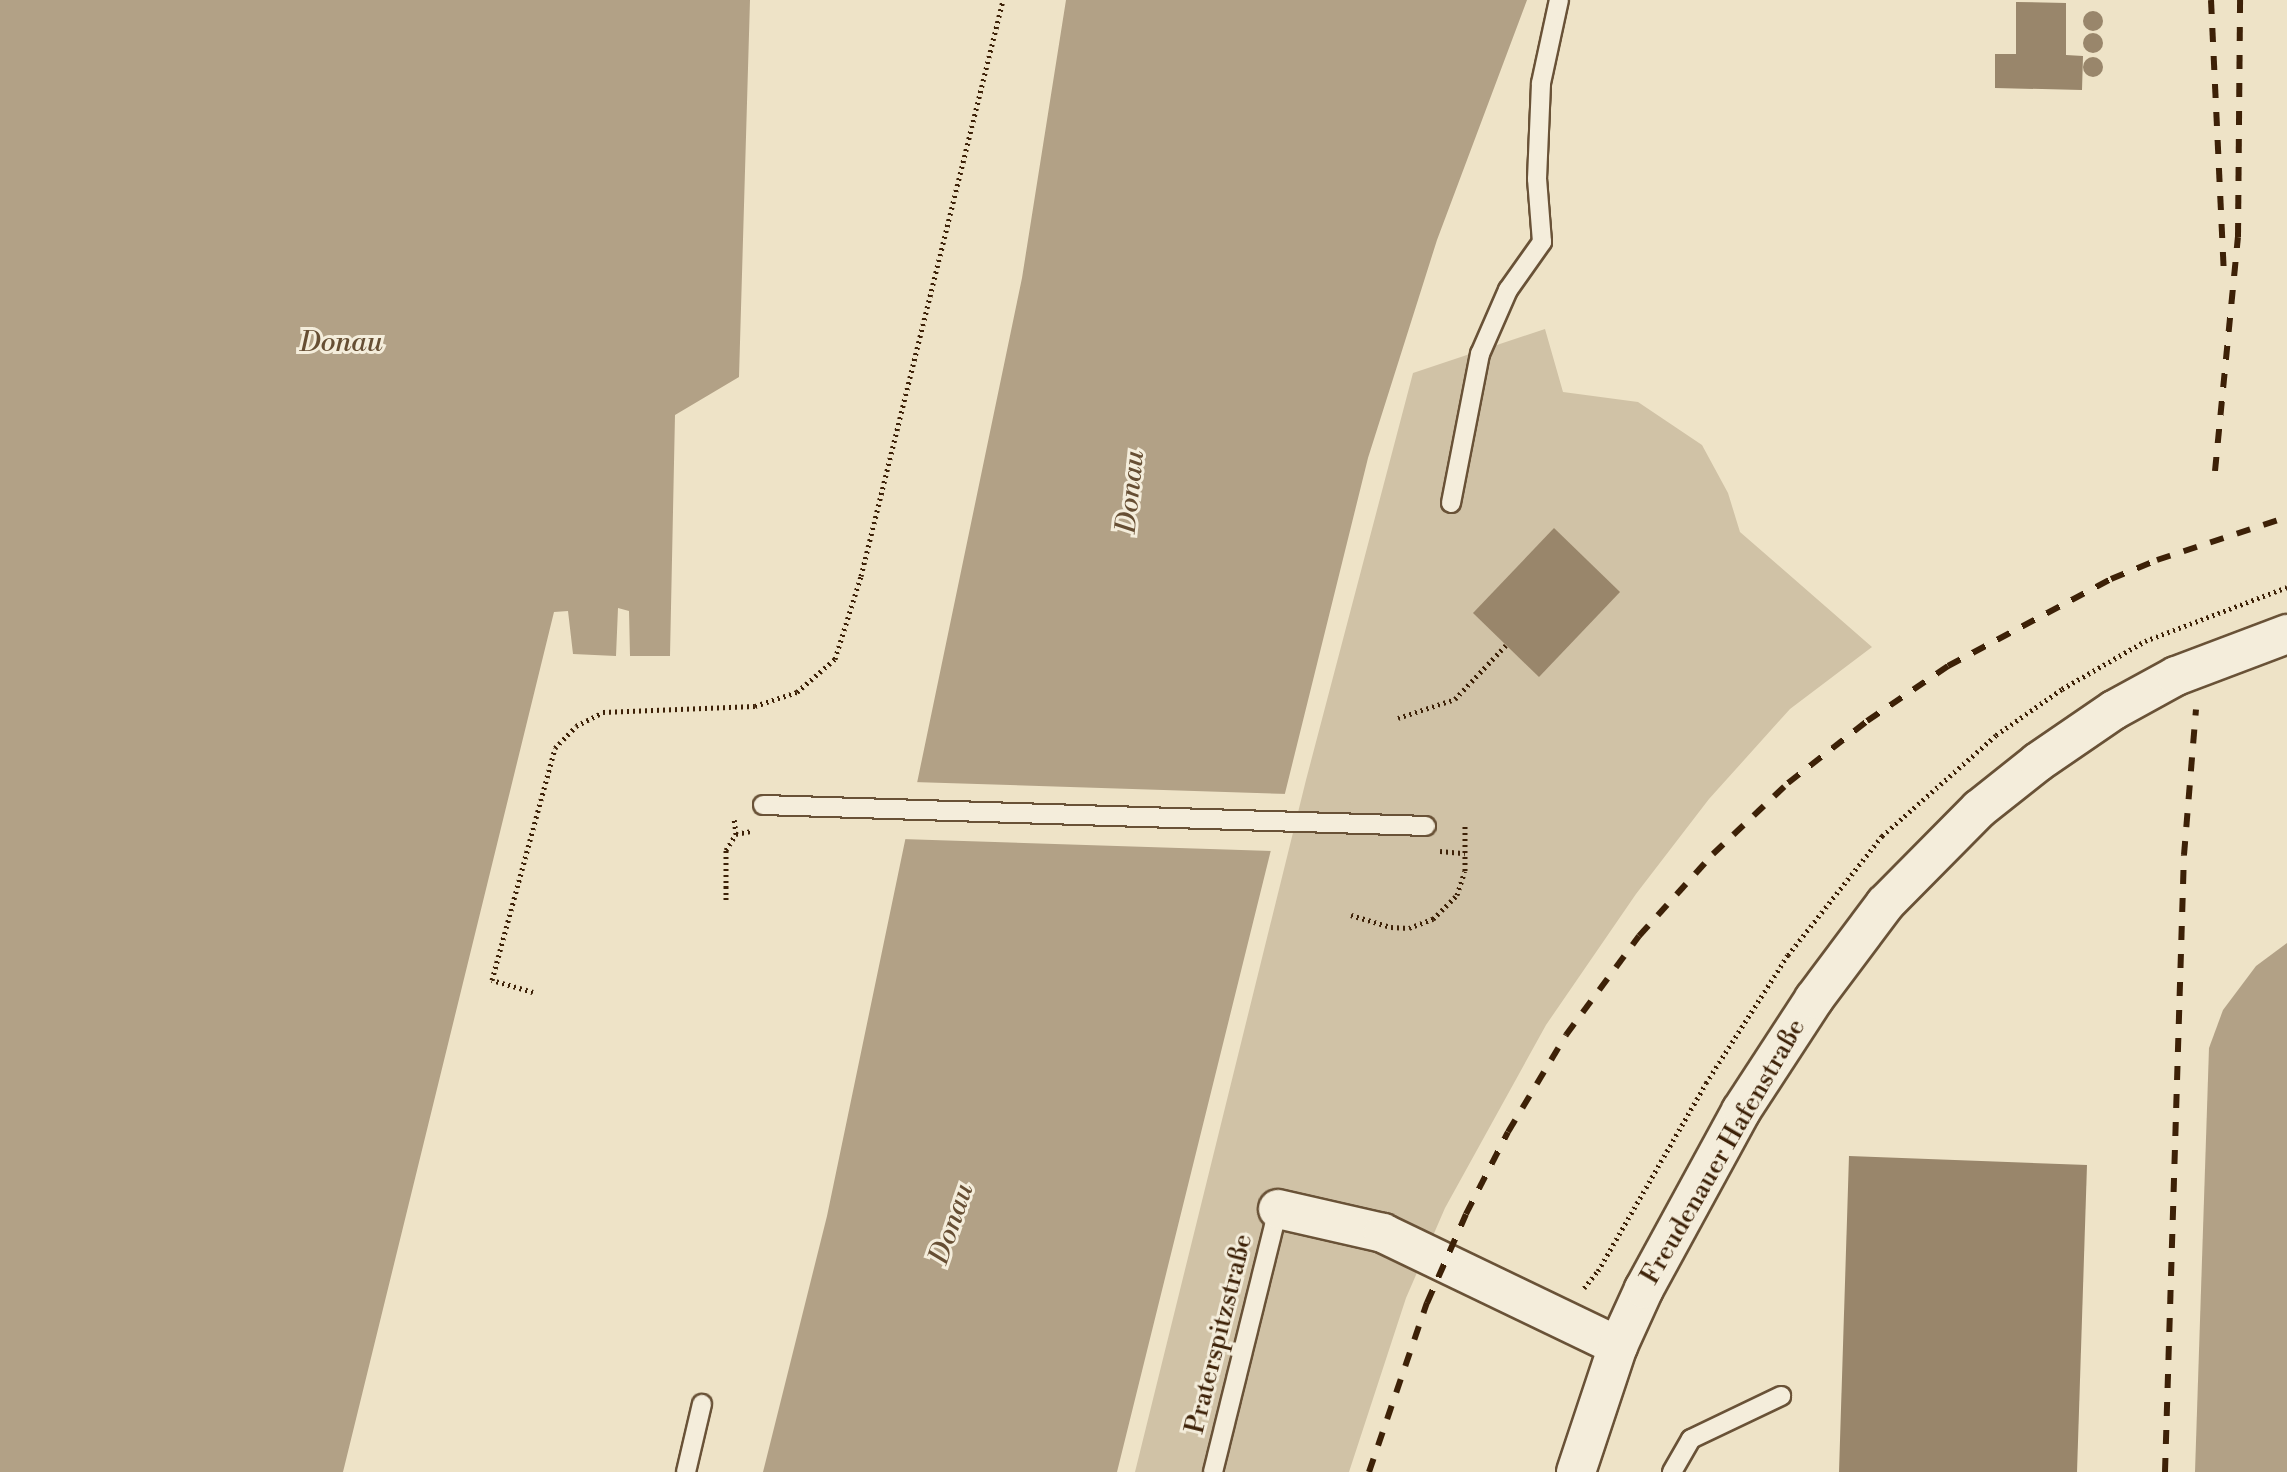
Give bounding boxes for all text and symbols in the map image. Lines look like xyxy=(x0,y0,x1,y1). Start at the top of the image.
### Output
water label: Donau xyxy=(299,326,383,360)
water label: Donau xyxy=(1110,449,1152,535)
street label: Freudenauer Hafenstraße xyxy=(1635,1014,1813,1290)
water label: Donau xyxy=(923,1179,981,1269)
street label: Praterspitzstraße xyxy=(1180,1231,1260,1437)

